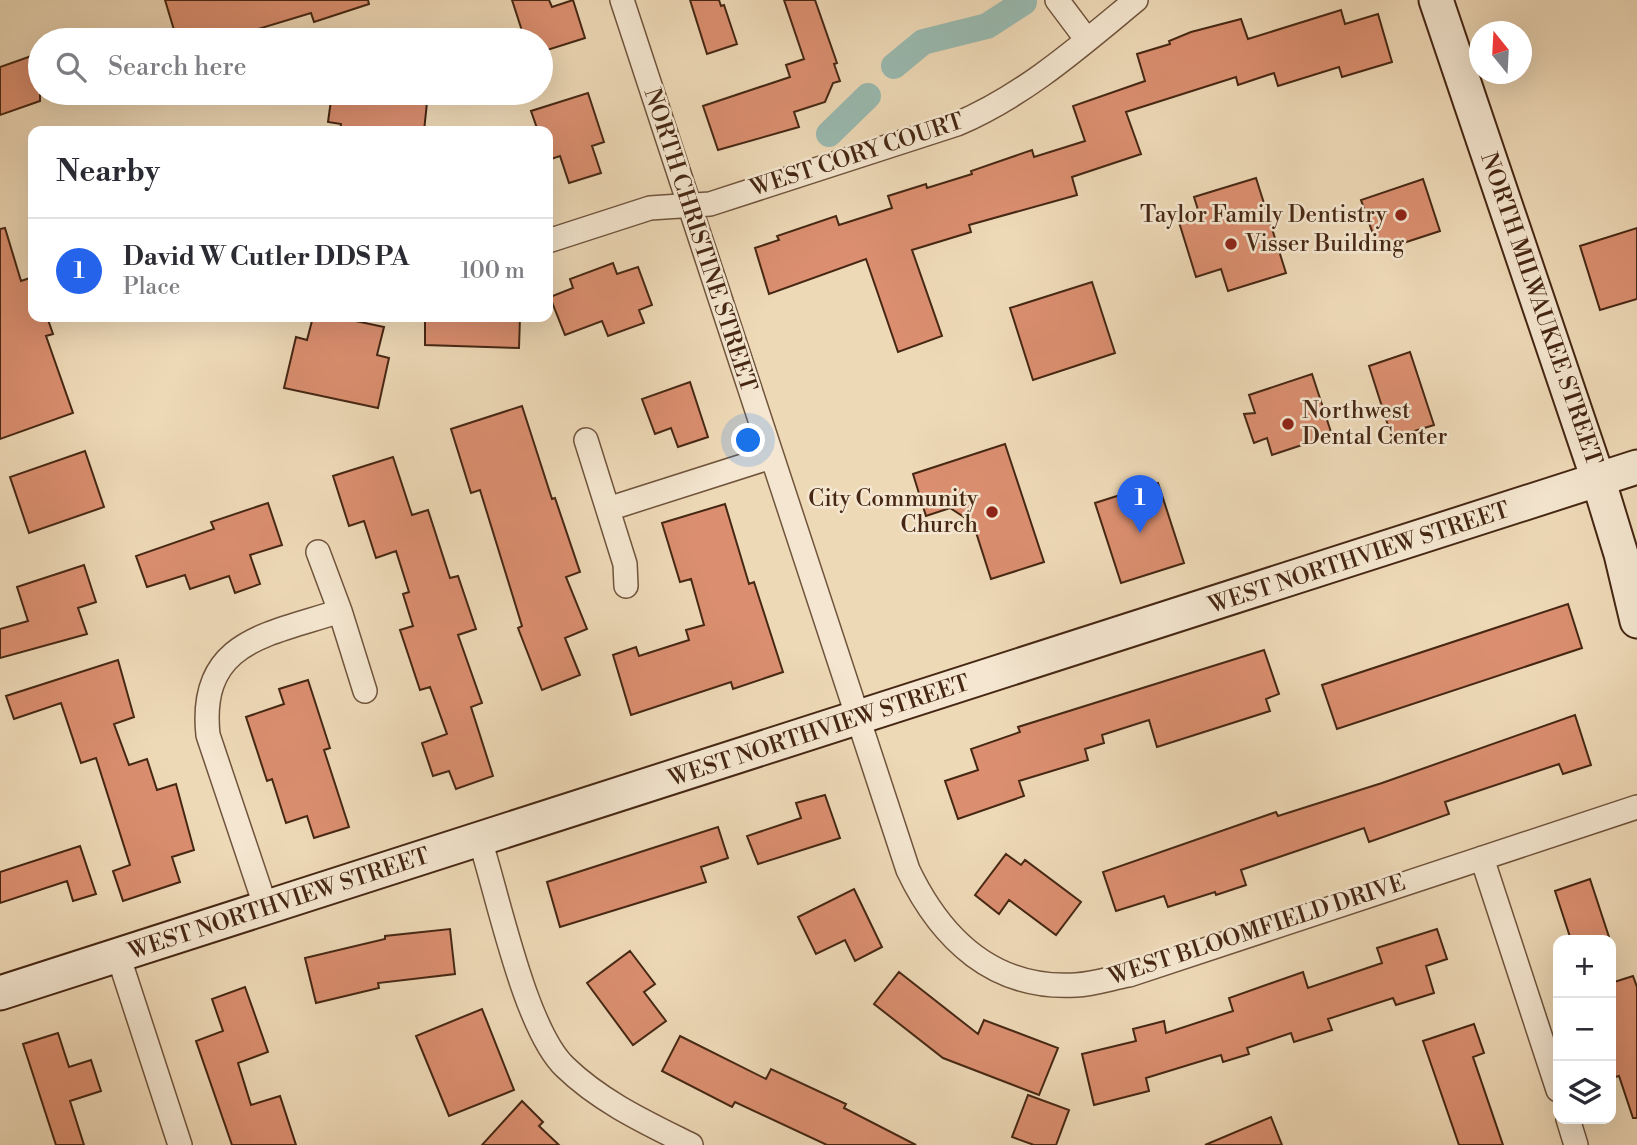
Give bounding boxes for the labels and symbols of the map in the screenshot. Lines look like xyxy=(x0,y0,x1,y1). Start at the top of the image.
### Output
north arrow xyxy=(1469,21,1532,84)
street label: NORTH CHRISTINE STREET xyxy=(638,85,762,395)
street label: WEST CORY COURT xyxy=(746,107,967,203)
street label: NORTH MILWAUKEE STREET xyxy=(1474,149,1608,469)
place label: Taylor Family Dentistry xyxy=(1140,201,1388,229)
marker: Taylor Family Dentistry xyxy=(1393,207,1409,223)
place label: Visser Building xyxy=(1244,230,1404,258)
marker: Visser Building xyxy=(1223,236,1239,252)
place label: Northwest Dental Center xyxy=(1302,397,1448,451)
marker: Northwest Dental Center xyxy=(1280,416,1296,432)
your location xyxy=(731,423,765,457)
pin: 1 xyxy=(1117,475,1163,533)
place label: City Community Church xyxy=(808,485,979,539)
street label: WEST NORTHVIEW STREET xyxy=(1204,496,1513,620)
marker: City Community Church xyxy=(984,504,1000,520)
street label: WEST NORTHVIEW STREET xyxy=(664,669,973,793)
street label: WEST NORTHVIEW STREET xyxy=(124,842,433,966)
street label: WEST BLOOMFIELD DRIVE xyxy=(1104,869,1409,992)

